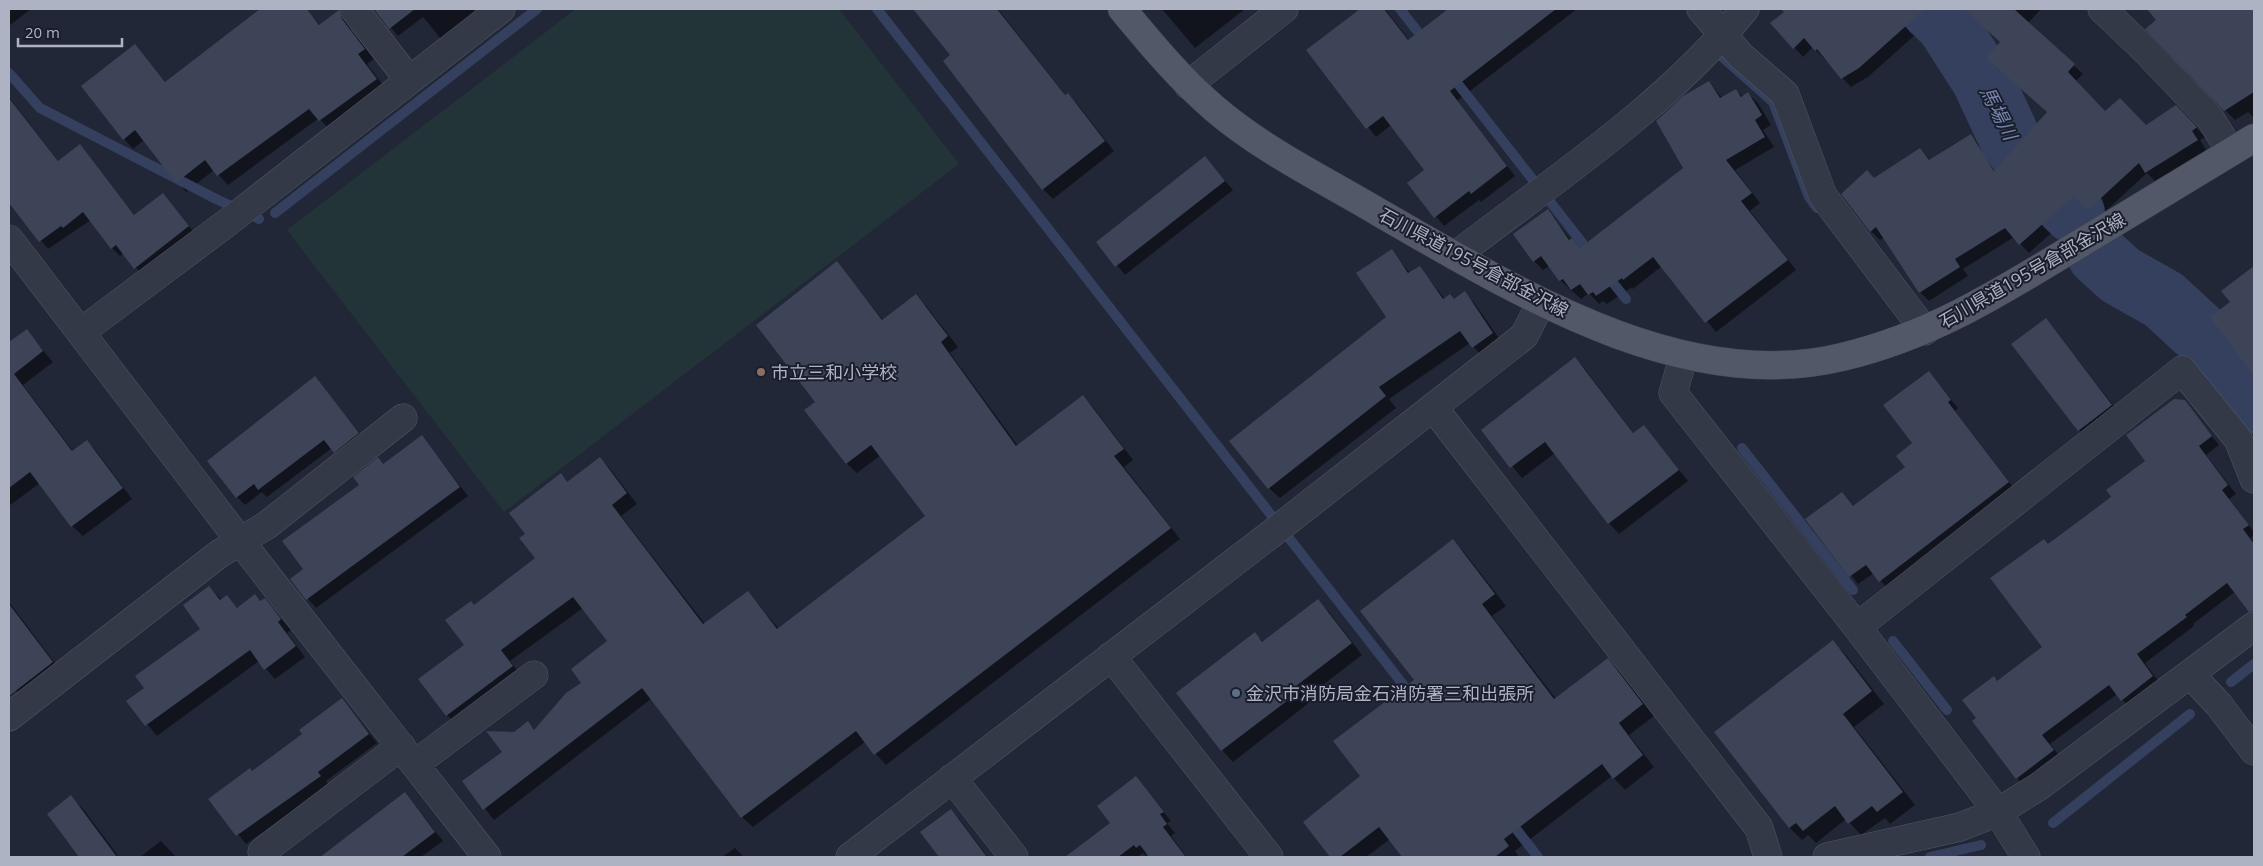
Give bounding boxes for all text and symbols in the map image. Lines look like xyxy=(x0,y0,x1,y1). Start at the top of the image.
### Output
scale bar xyxy=(18,15,121,47)
text: 20 m xyxy=(25,22,60,42)
water label: 馬場川 xyxy=(1974,82,2024,146)
street label: 石川県道195号倉部金沢線 xyxy=(1375,202,1573,322)
street label: 石川県道195号倉部金沢線 xyxy=(1935,207,2129,333)
place label: 市立三和小学校 xyxy=(771,360,897,384)
marker: 市立三和小学校 xyxy=(755,366,767,378)
place label: 金沢市消防局金石消防署三和出張所 xyxy=(1246,681,1534,705)
marker: 金沢市消防局金石消防署三和出張所 xyxy=(1230,687,1242,699)

